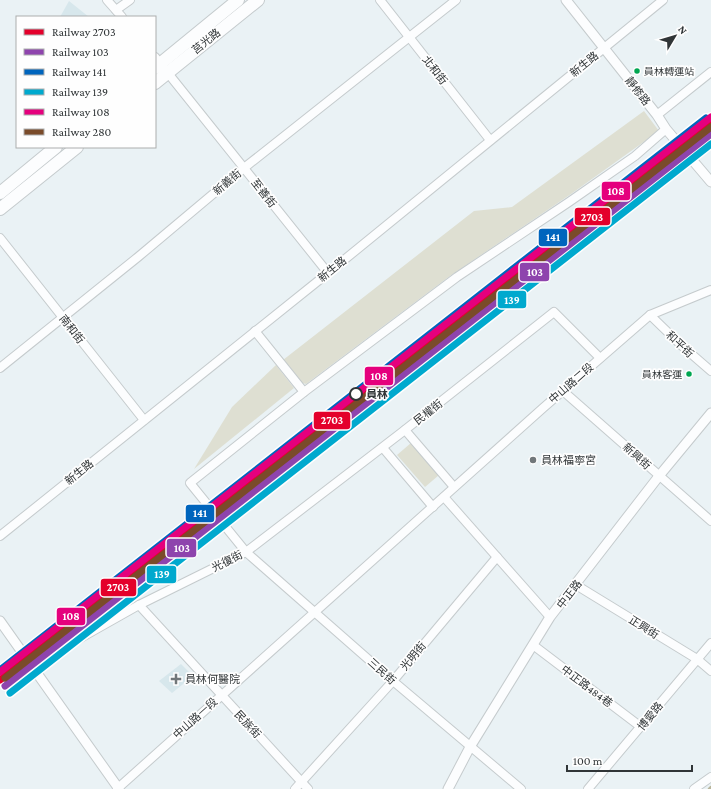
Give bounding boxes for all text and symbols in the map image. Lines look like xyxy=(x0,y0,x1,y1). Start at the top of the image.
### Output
legend xyxy=(16,16,156,148)
north arrow xyxy=(655,16,695,56)
text: N xyxy=(676,23,690,37)
text: Railway 2703 xyxy=(52,25,116,39)
street label: 莒光路 xyxy=(189,26,223,56)
text: Railway 103 xyxy=(52,45,109,59)
street label: 新生路 xyxy=(567,49,601,79)
street label: 北和街 xyxy=(420,53,450,87)
text: Railway 141 xyxy=(52,65,107,79)
marker: 員林轉運站 xyxy=(632,66,642,76)
place label: 員林轉運站 xyxy=(644,66,694,77)
street label: 靜修路 xyxy=(623,74,653,108)
text: Railway 139 xyxy=(52,85,108,99)
text: Railway 108 xyxy=(52,105,110,119)
text: Railway 280 xyxy=(52,125,112,139)
street label: 新義街 xyxy=(211,167,243,197)
street label: 至善街 xyxy=(249,176,279,210)
line badge: 108 xyxy=(601,181,631,201)
text: 108 xyxy=(607,185,625,197)
line badge: 2703 xyxy=(574,207,611,226)
text: 2703 xyxy=(581,211,603,223)
line badge: 141 xyxy=(538,228,568,247)
text: 141 xyxy=(546,231,560,243)
street label: 新生路 xyxy=(315,254,349,284)
line badge: 103 xyxy=(519,262,550,282)
text: 103 xyxy=(527,266,543,278)
line badge: 139 xyxy=(497,290,527,309)
text: 139 xyxy=(504,294,520,306)
street label: 南和街 xyxy=(57,312,87,346)
street label: 和平街 xyxy=(664,328,696,360)
street label: 中山路二段 xyxy=(546,360,596,406)
line badge: 108 xyxy=(364,366,394,386)
place label: 員林客運 xyxy=(642,369,682,380)
marker: 員林客運 xyxy=(684,369,694,379)
text: 108 xyxy=(370,370,388,382)
marker: 員林 xyxy=(349,387,363,401)
place label: 員林 xyxy=(366,388,388,400)
street label: 民權街 xyxy=(411,397,445,427)
line badge: 2703 xyxy=(313,411,351,430)
text: 2703 xyxy=(321,414,343,426)
street label: 新興街 xyxy=(621,441,653,471)
place label: 員林福寧宮 xyxy=(541,454,596,466)
marker: 員林福寧宮 xyxy=(528,455,538,465)
street label: 新生路 xyxy=(62,457,96,487)
line badge: 141 xyxy=(185,504,215,523)
text: 141 xyxy=(193,507,207,519)
line badge: 103 xyxy=(166,538,197,558)
text: 103 xyxy=(174,542,190,554)
street label: 光復街 xyxy=(210,548,244,574)
line badge: 139 xyxy=(146,565,177,584)
text: 139 xyxy=(154,568,170,580)
street label: 中正路 xyxy=(554,577,584,611)
line badge: 2703 xyxy=(100,578,137,597)
text: 2703 xyxy=(107,581,129,593)
line badge: 108 xyxy=(56,607,86,626)
text: 108 xyxy=(62,610,80,622)
street label: 正興街 xyxy=(627,613,661,641)
street label: 光明街 xyxy=(398,640,428,672)
street label: 三民街 xyxy=(366,656,398,686)
street label: 中正路484巷 xyxy=(559,663,615,709)
marker: 員林何醫院 xyxy=(170,673,182,685)
place label: 員林何醫院 xyxy=(185,673,240,685)
street label: 中山路一段 xyxy=(171,695,219,741)
street label: 博愛路 xyxy=(635,699,665,733)
street label: 民族街 xyxy=(232,708,264,740)
scale bar xyxy=(567,747,692,773)
text: 100 m xyxy=(573,754,603,768)

